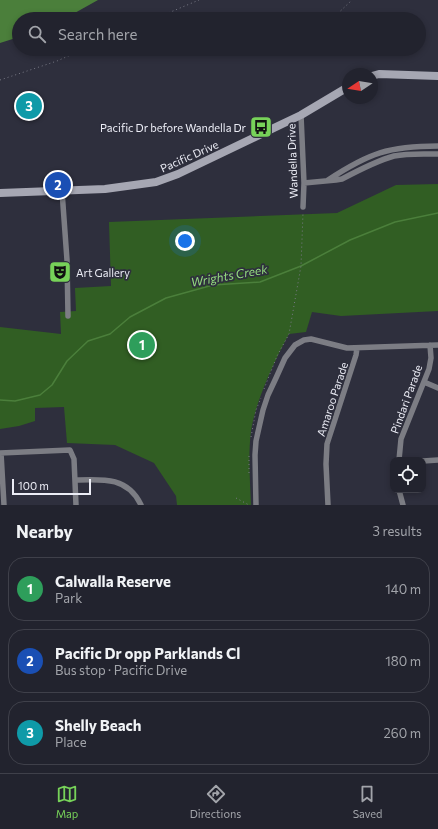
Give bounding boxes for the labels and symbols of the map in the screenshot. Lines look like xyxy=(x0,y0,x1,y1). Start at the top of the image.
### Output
north arrow xyxy=(342,68,378,104)
pin: 3 xyxy=(16,91,42,121)
bus stop icon: Pacific Dr before Wandella Dr xyxy=(248,114,274,140)
place label: Pacific Dr before Wandella Dr xyxy=(100,121,247,134)
street label: Wandella Drive xyxy=(284,123,300,199)
street label: Pacific Drive xyxy=(158,137,220,175)
pin: 2 xyxy=(45,170,71,200)
your location xyxy=(175,231,195,251)
theatre icon: Art Gallery xyxy=(47,259,73,285)
water label: Wrights Creek xyxy=(190,261,269,289)
place label: Art Gallery xyxy=(76,266,130,279)
pin: 1 xyxy=(129,330,155,360)
street label: Amaroo Parade xyxy=(314,360,350,438)
street label: Pindari Parade xyxy=(388,363,425,435)
scale bar xyxy=(12,477,91,496)

